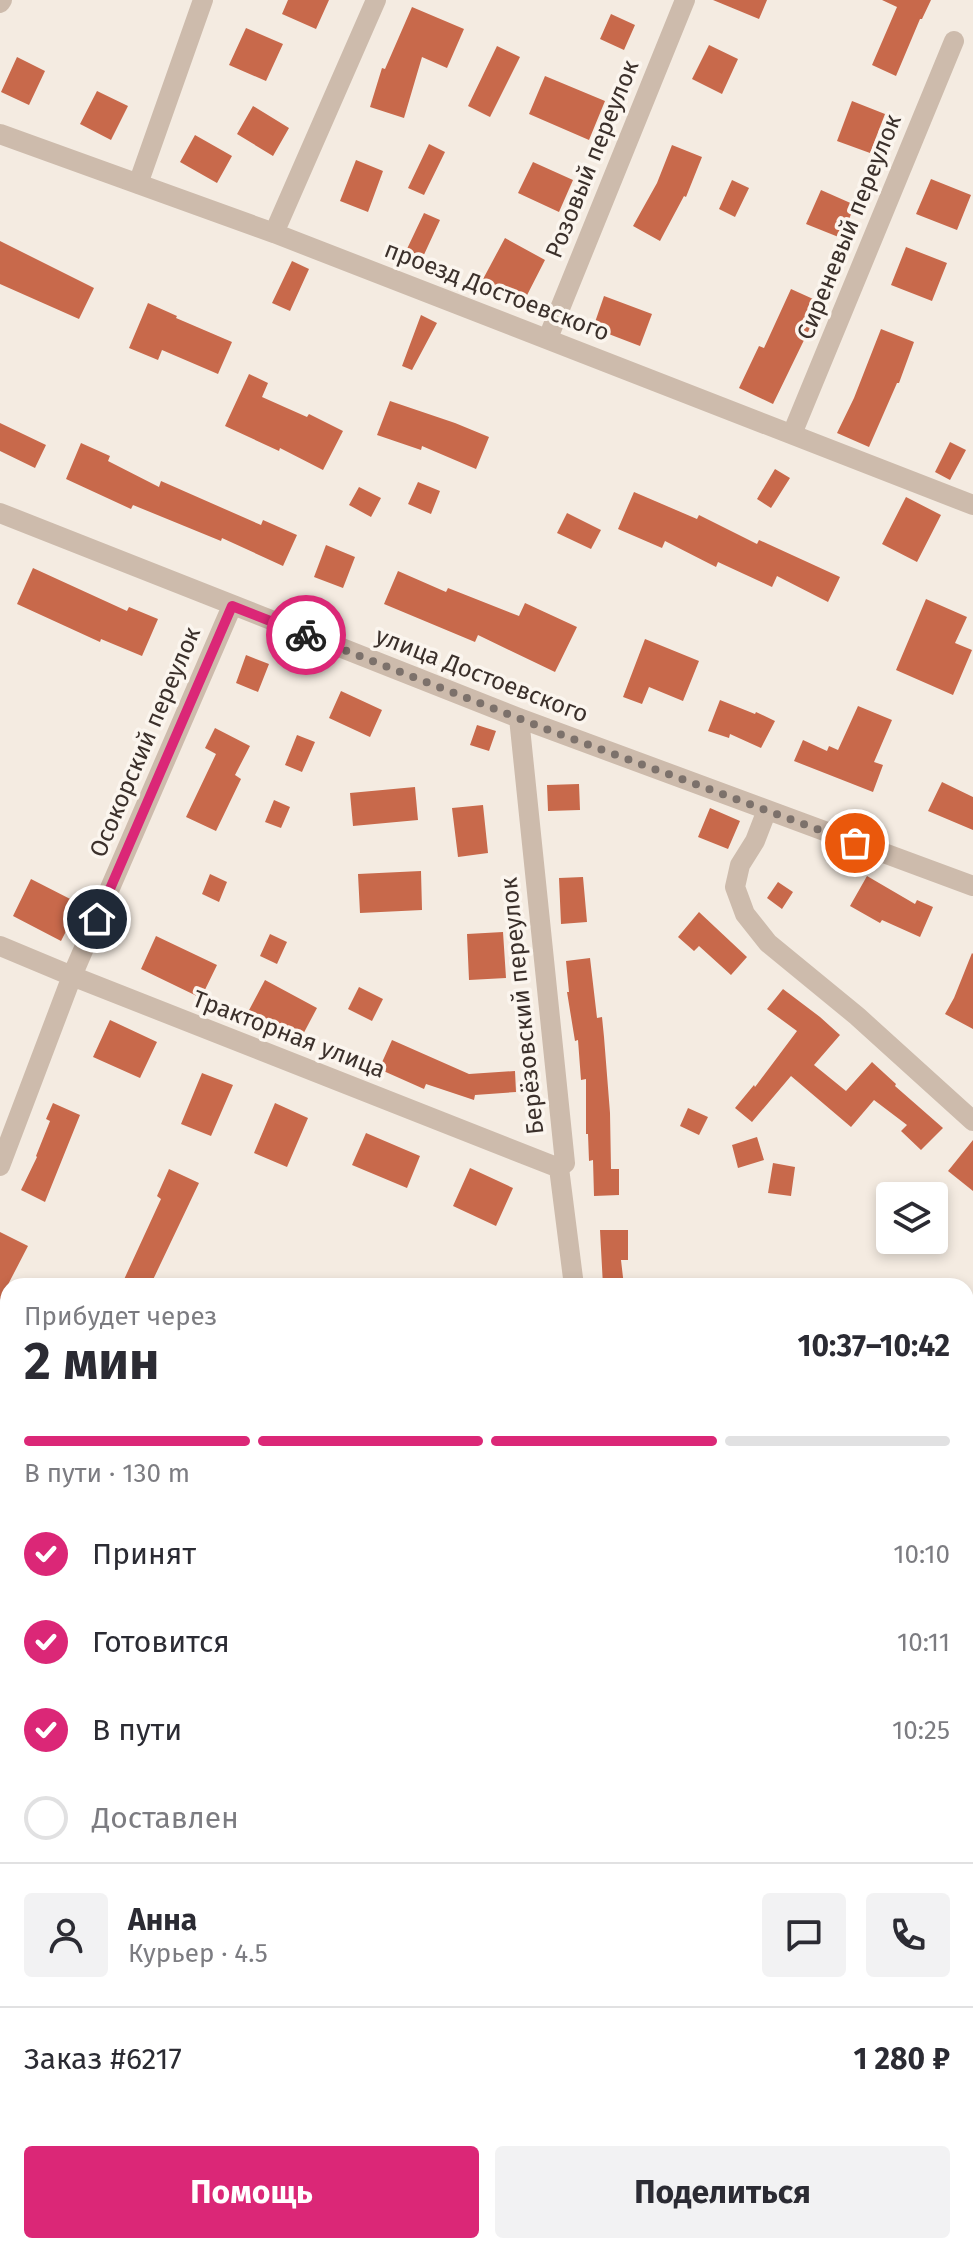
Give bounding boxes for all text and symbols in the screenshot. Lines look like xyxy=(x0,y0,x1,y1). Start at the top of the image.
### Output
street label: Розовый переулок xyxy=(540,56,645,262)
street label: Сиреневый переулок xyxy=(791,110,907,344)
street label: проезд Достоевского xyxy=(381,235,613,347)
courier xyxy=(266,595,346,675)
icon: bike xyxy=(284,613,328,657)
street label: Осокорский переулок xyxy=(84,622,206,861)
street label: улица Достоевского xyxy=(372,622,592,728)
pin xyxy=(821,809,889,877)
icon: bag xyxy=(833,821,877,865)
street label: Берёзовский переулок xyxy=(495,875,549,1136)
pin xyxy=(63,885,131,953)
icon: home xyxy=(75,897,119,941)
street label: Тракторная улица xyxy=(189,984,389,1084)
map controls xyxy=(876,1182,948,1254)
button: layers xyxy=(876,1182,948,1254)
text: Прибудет через xyxy=(24,1301,217,1332)
text: 10:37–10:42 xyxy=(797,1328,950,1364)
text: 2 мин xyxy=(24,1330,159,1393)
text: В пути · 130 m xyxy=(24,1458,190,1489)
icon: check xyxy=(24,1532,68,1576)
text: Принят xyxy=(92,1536,196,1572)
text: 10:10 xyxy=(893,1539,950,1570)
icon: check xyxy=(24,1620,68,1664)
text: Готовится xyxy=(92,1624,230,1660)
text: 10:11 xyxy=(897,1627,950,1658)
icon: check xyxy=(24,1708,68,1752)
text: В пути xyxy=(92,1712,182,1748)
text: 10:25 xyxy=(892,1715,950,1746)
text: Доставлен xyxy=(92,1800,239,1836)
button: person xyxy=(24,1893,108,1977)
button: chat xyxy=(762,1893,846,1977)
button: phone xyxy=(866,1893,950,1977)
text: Анна xyxy=(128,1902,197,1938)
text: Курьер · 4.5 xyxy=(128,1938,268,1969)
text: Заказ #6217 xyxy=(24,2041,182,2077)
text: 1 280 ₽ xyxy=(854,2041,950,2077)
button: Помощь xyxy=(24,2146,479,2238)
button: Поделиться xyxy=(495,2146,950,2238)

